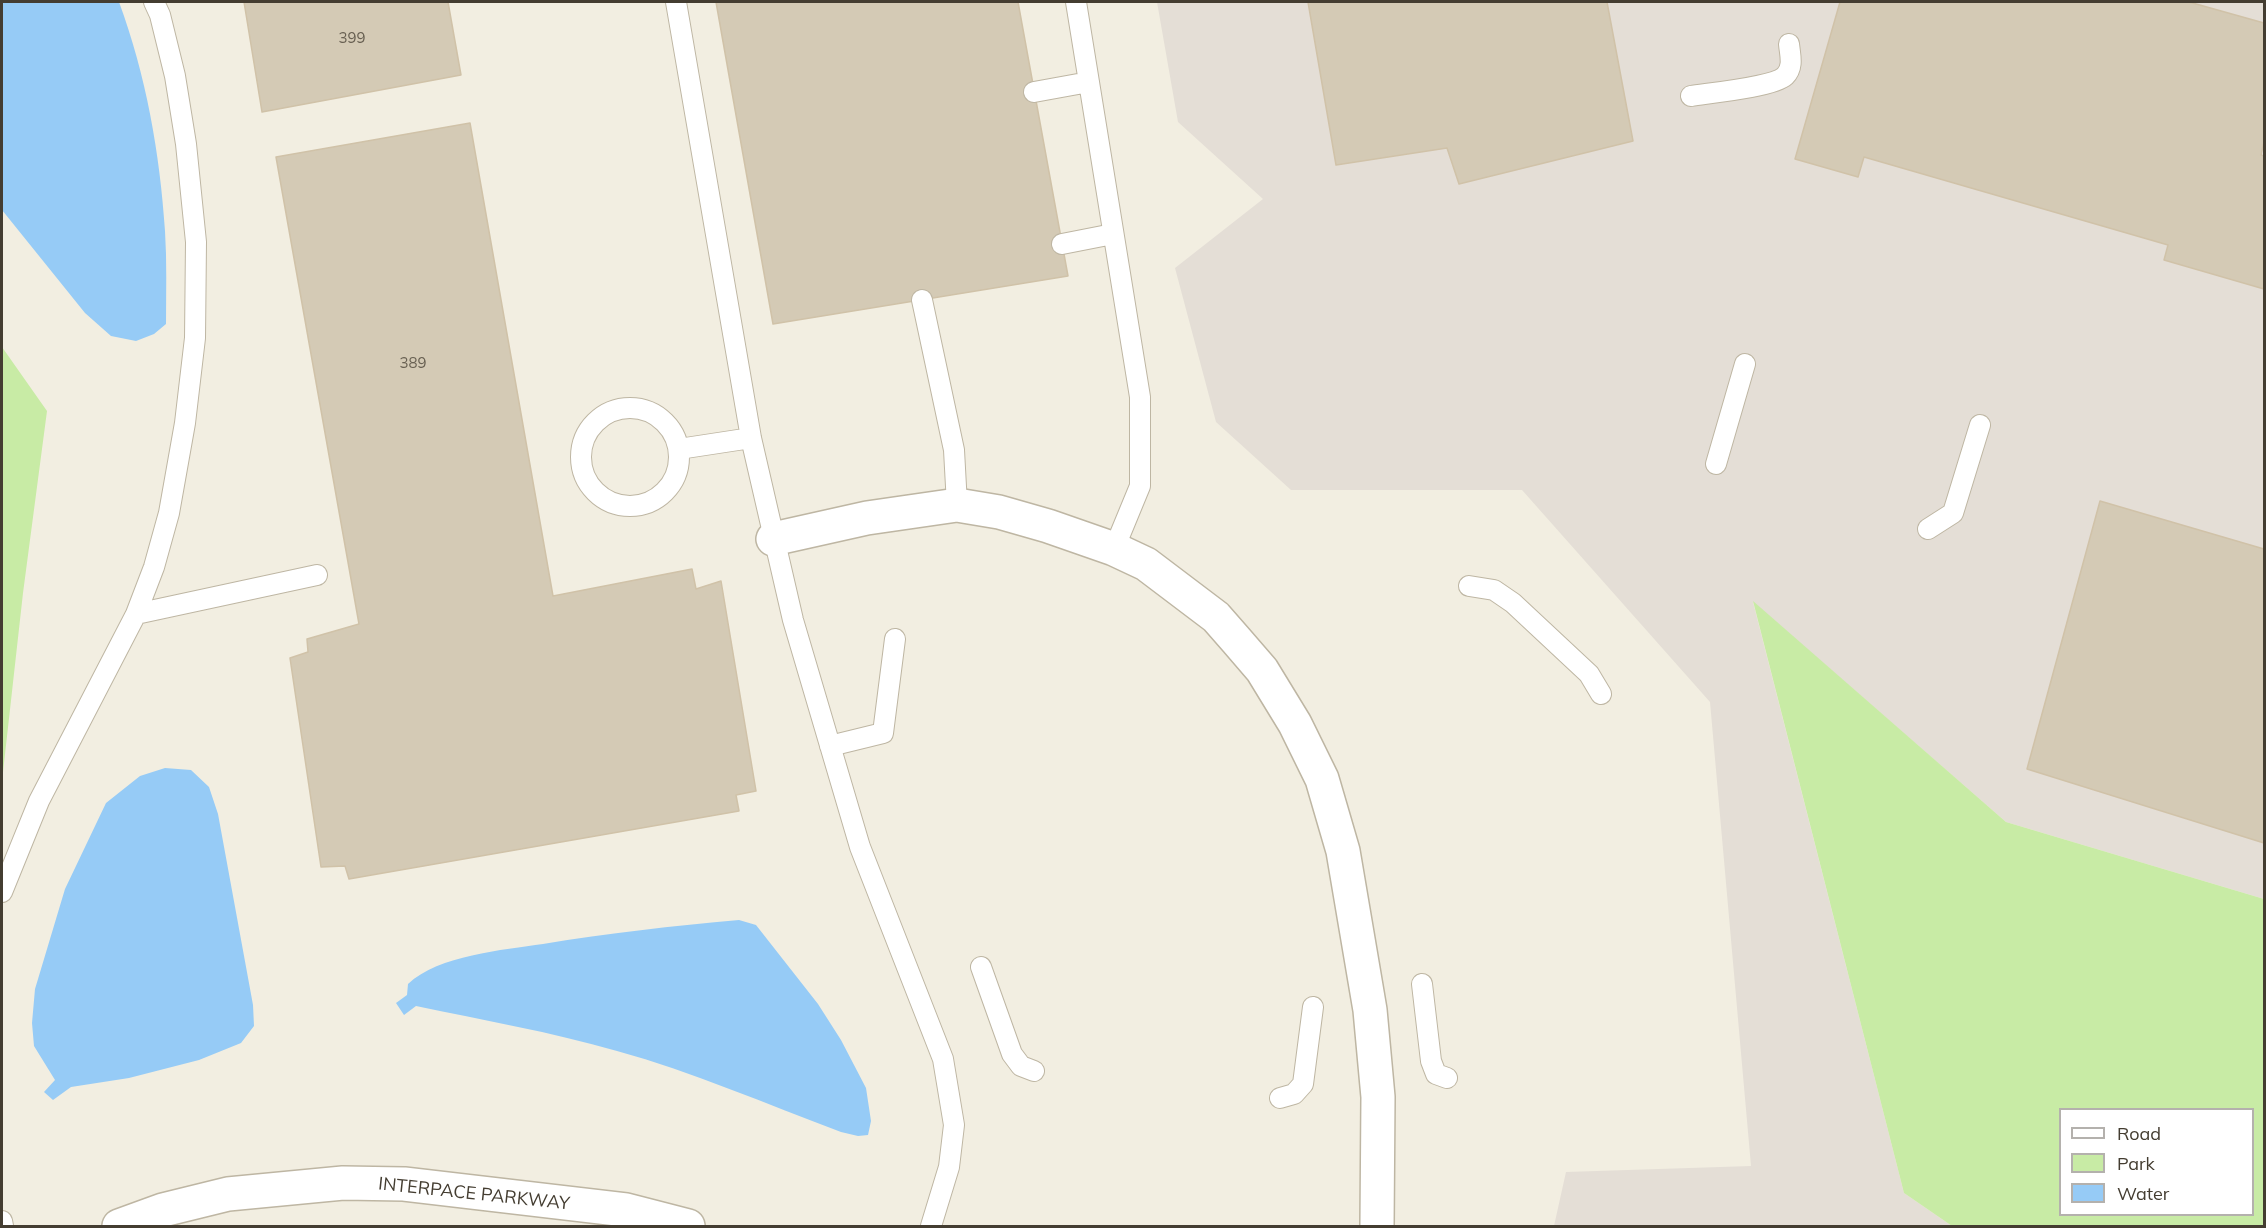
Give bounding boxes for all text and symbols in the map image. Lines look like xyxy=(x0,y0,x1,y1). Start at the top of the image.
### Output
house number: 399 xyxy=(339,29,365,47)
house number: 389 xyxy=(400,354,426,372)
legend xyxy=(2059,1108,2254,1216)
text: Road xyxy=(2117,1122,2161,1145)
text: Park xyxy=(2117,1152,2155,1175)
street label: INTERPACE PARKWAY xyxy=(377,1173,571,1215)
text: Water xyxy=(2117,1182,2169,1205)

